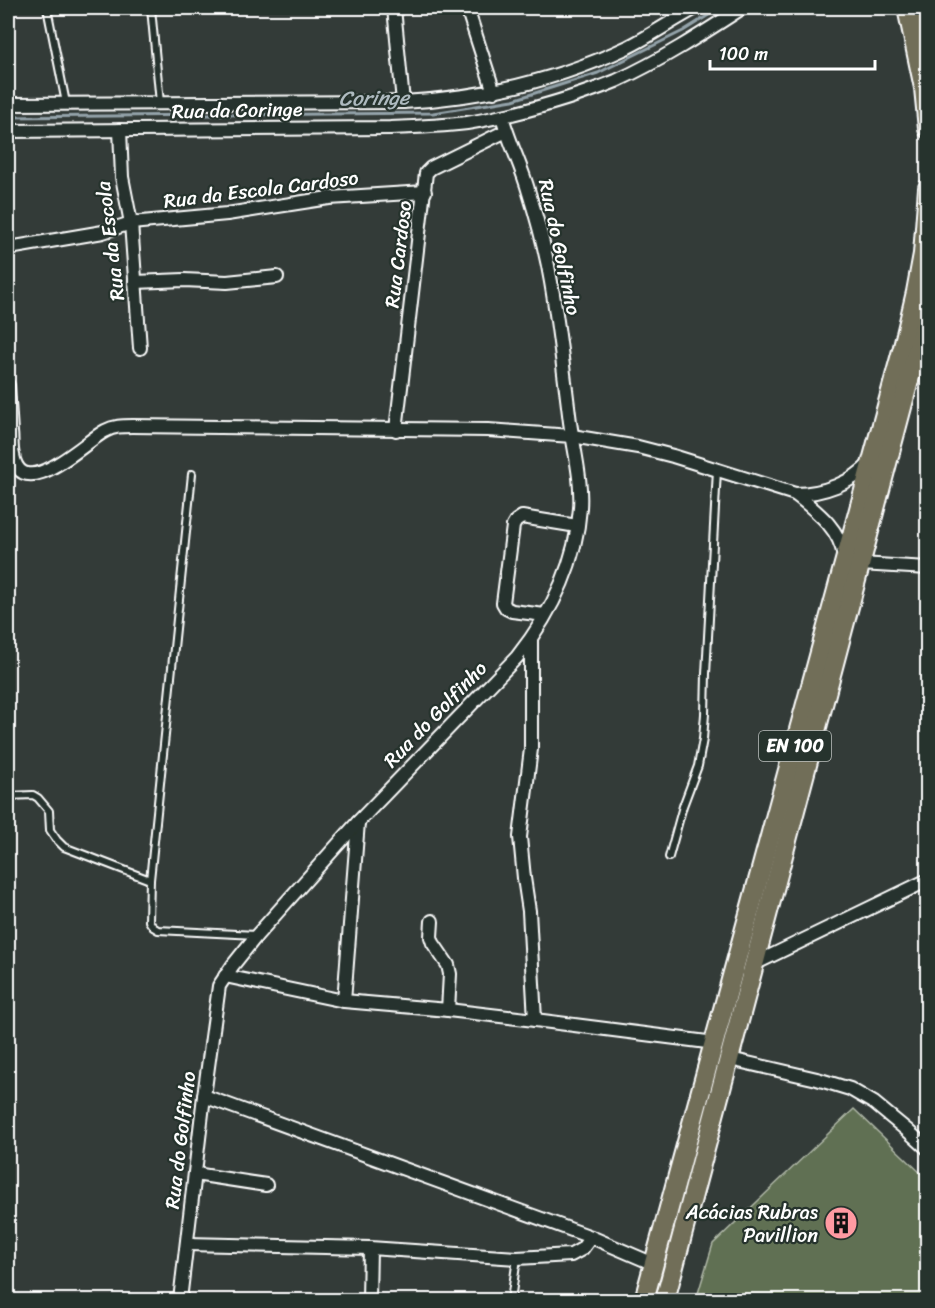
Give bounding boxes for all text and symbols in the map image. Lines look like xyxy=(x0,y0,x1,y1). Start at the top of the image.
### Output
scale bar xyxy=(710,33,875,71)
text: 100 m xyxy=(719,38,768,70)
water label: Coringe xyxy=(339,78,411,118)
street label: Rua da Coringe xyxy=(171,92,303,129)
street label: Rua da Escola Cardoso xyxy=(162,160,360,219)
street label: Rua do Golfinho xyxy=(528,176,591,318)
street label: Rua da Escola xyxy=(86,178,135,303)
street label: Rua Cardoso xyxy=(375,198,422,310)
street label: Rua do Golfinho xyxy=(375,652,496,776)
road number: EN 100 xyxy=(759,731,831,761)
street label: Rua do Golfinho xyxy=(155,1069,206,1211)
place label: Acácias Rubras Pavillion xyxy=(685,1195,819,1253)
building icon: Acácias Rubras Pavillion xyxy=(823,1205,859,1241)

